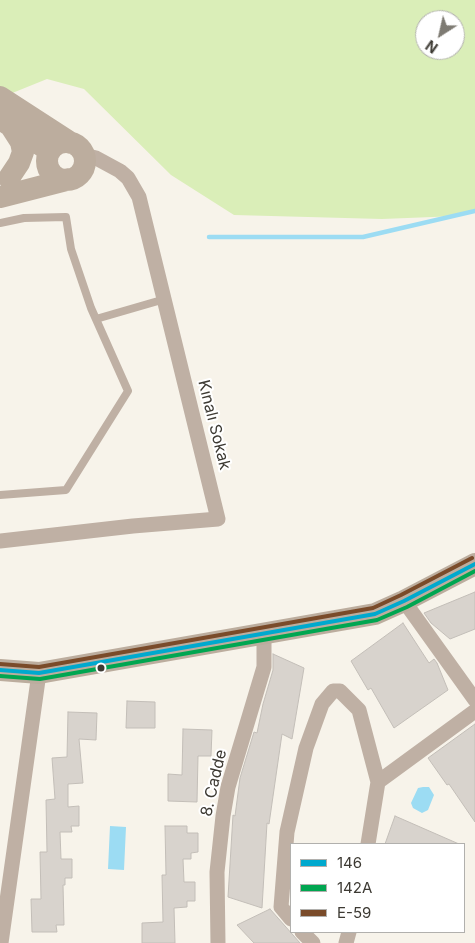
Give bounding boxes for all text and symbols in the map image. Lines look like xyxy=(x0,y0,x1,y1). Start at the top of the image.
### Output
north arrow xyxy=(415,10,465,60)
text: N xyxy=(422,37,441,57)
street label: Kınalı Sokak xyxy=(194,378,234,472)
unlabelled marker xyxy=(96,663,106,673)
street label: 8. Cadde xyxy=(197,748,231,818)
legend xyxy=(290,843,465,933)
text: 146 xyxy=(337,853,362,872)
text: 142A xyxy=(337,878,372,897)
text: E-59 xyxy=(337,903,371,922)

